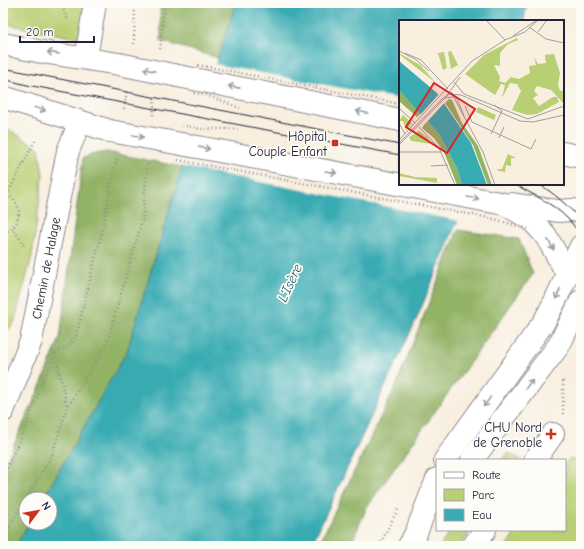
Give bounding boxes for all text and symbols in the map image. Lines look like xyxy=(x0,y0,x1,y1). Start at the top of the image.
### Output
scale bar xyxy=(20,18,94,44)
inset map xyxy=(399,20,564,185)
text: 20 m xyxy=(26,25,54,39)
one-way arrow xyxy=(47,49,60,57)
one-way arrow xyxy=(143,65,156,73)
one-way arrow xyxy=(228,83,241,91)
one-way arrow xyxy=(33,106,46,113)
one-way arrow xyxy=(356,108,369,116)
place label: Hôpital Couple Enfant xyxy=(249,129,328,159)
one-way arrow xyxy=(131,132,144,140)
marker: Hôpital Couple Enfant xyxy=(330,138,340,148)
one-way arrow xyxy=(197,144,210,152)
one-way arrow xyxy=(324,168,337,176)
one-way arrow xyxy=(466,194,479,202)
street label: Chemin de Halage xyxy=(29,215,63,320)
one-way arrow xyxy=(548,239,556,251)
water label: L'Isère xyxy=(274,261,306,305)
one-way arrow xyxy=(554,288,562,300)
one-way arrow xyxy=(525,379,534,390)
one-way arrow xyxy=(483,396,491,407)
place label: CHU Nord de Grenoble xyxy=(473,420,542,450)
marker: CHU Nord de Grenoble xyxy=(545,428,557,440)
legend xyxy=(436,459,566,531)
text: Route xyxy=(472,468,501,482)
text: Parc xyxy=(472,488,495,502)
north arrow xyxy=(18,491,58,531)
text: N xyxy=(39,499,53,512)
text: Eau xyxy=(472,508,492,522)

